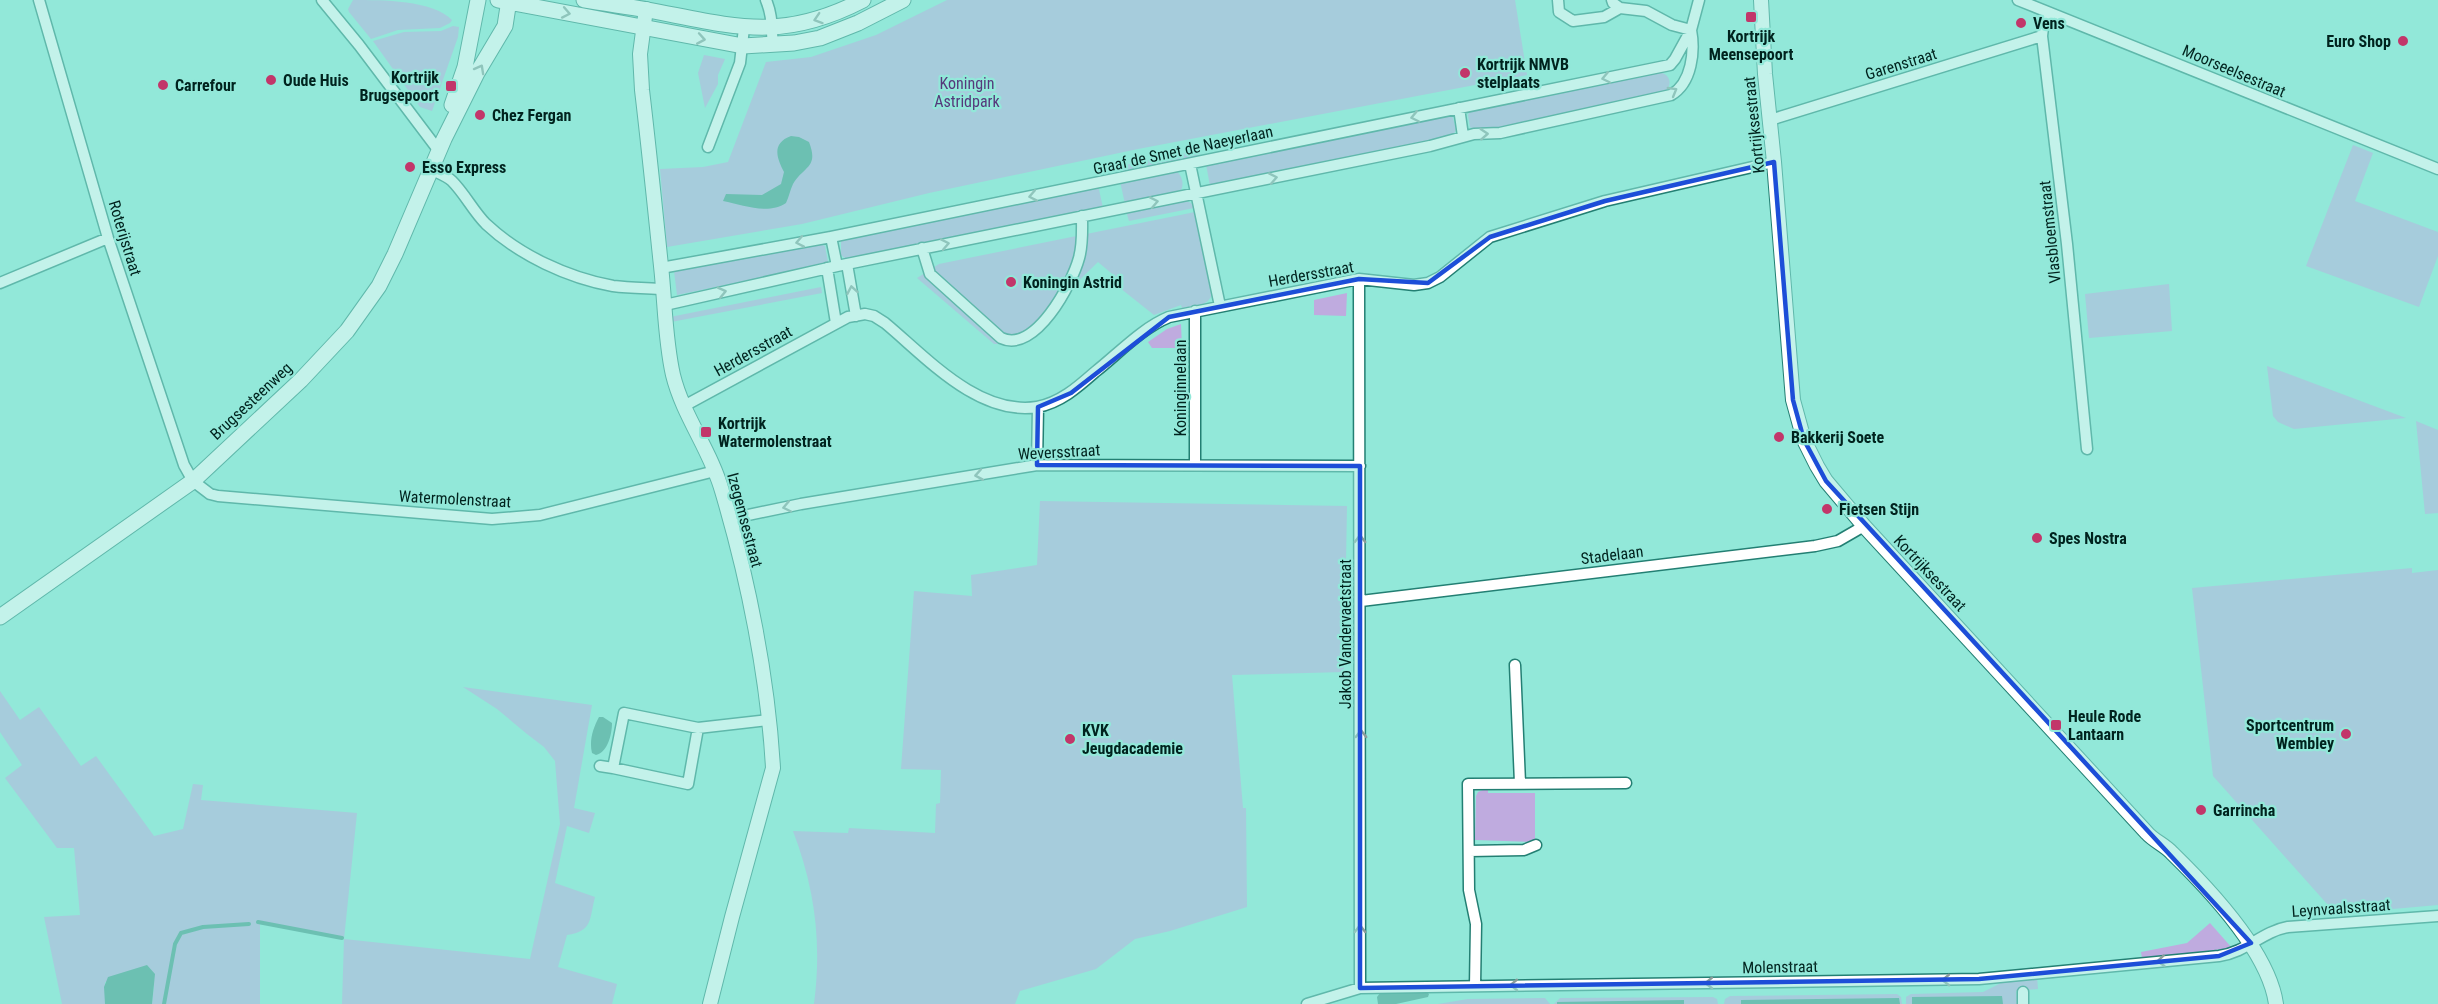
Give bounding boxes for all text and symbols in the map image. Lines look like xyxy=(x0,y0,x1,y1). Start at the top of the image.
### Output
one-way arrow xyxy=(561,6,571,19)
marker: Kortrijk Meensepoort xyxy=(1744,10,1758,24)
one-way arrow xyxy=(813,12,824,24)
place label: Vens xyxy=(2033,14,2065,33)
marker: Vens xyxy=(2014,16,2028,30)
place label: Kortrijk Meensepoort xyxy=(1709,27,1793,64)
one-way arrow xyxy=(696,32,706,45)
place label: Euro Shop xyxy=(2326,32,2391,51)
marker: Euro Shop xyxy=(2396,34,2410,48)
street label: Moorseelsestraat xyxy=(2179,41,2289,101)
street label: Garenstraat xyxy=(1863,44,1939,84)
place label: Kortrijk NMVB stelplaats xyxy=(1477,55,1569,92)
one-way arrow xyxy=(473,64,484,75)
marker: Kortrijk NMVB stelplaats xyxy=(1458,66,1472,80)
place label: Kortrijk Brugsepoort xyxy=(359,68,439,105)
place label: Oude Huis xyxy=(283,71,349,90)
one-way arrow xyxy=(1601,71,1611,84)
marker: Oude Huis xyxy=(264,73,278,87)
park label: Koningin Astridpark xyxy=(934,74,1000,111)
street label: Kortrijksestraat xyxy=(1739,75,1769,174)
place label: Carrefour xyxy=(175,76,236,95)
marker: Carrefour xyxy=(156,78,170,92)
marker: Kortrijk Brugsepoort xyxy=(444,79,458,93)
one-way arrow xyxy=(1667,87,1678,98)
place label: Chez Fergan xyxy=(492,106,571,125)
marker: Chez Fergan xyxy=(473,108,487,122)
one-way arrow xyxy=(1410,110,1420,123)
street label: Graaf de Smet de Naeyerlaan xyxy=(1091,122,1275,178)
one-way arrow xyxy=(1480,127,1489,140)
place label: Esso Express xyxy=(422,158,506,177)
marker: Esso Express xyxy=(403,160,417,174)
one-way arrow xyxy=(1268,172,1278,185)
street label: Vlasbloemstraat xyxy=(2035,179,2065,284)
one-way arrow xyxy=(1028,189,1038,202)
one-way arrow xyxy=(1148,196,1158,209)
street label: Roterijstraat xyxy=(105,198,145,278)
one-way arrow xyxy=(796,235,806,248)
one-way arrow xyxy=(940,238,950,251)
street label: Herdersstraat xyxy=(1267,257,1355,291)
place label: Koningin Astrid xyxy=(1023,273,1122,292)
marker: Koningin Astrid xyxy=(1004,275,1018,289)
one-way arrow xyxy=(846,285,858,295)
one-way arrow xyxy=(717,286,727,299)
street label: Herdersstraat xyxy=(711,322,796,380)
street label: Koninginnelaan xyxy=(1171,339,1190,437)
street label: Brugsesteenweg xyxy=(206,358,296,444)
place label: Kortrijk Watermolenstraat xyxy=(718,414,832,451)
marker: Kortrijk Watermolenstraat xyxy=(699,425,713,439)
place label: Bakkerij Soete xyxy=(1791,428,1884,447)
marker: Bakkerij Soete xyxy=(1772,430,1786,444)
street label: Weversstraat xyxy=(1017,440,1101,464)
one-way arrow xyxy=(974,468,984,480)
street label: Izegemsestraat xyxy=(723,471,767,570)
street label: Watermolenstraat xyxy=(398,487,512,511)
one-way arrow xyxy=(782,500,792,513)
place label: Fietsen Stijn xyxy=(1839,500,1919,519)
marker: Fietsen Stijn xyxy=(1820,502,1834,516)
place label: Spes Nostra xyxy=(2049,529,2127,548)
street label: Kortrijksestraat xyxy=(1890,531,1970,615)
marker: Spes Nostra xyxy=(2030,531,2044,545)
one-way arrow xyxy=(1354,535,1366,544)
street label: Stadelaan xyxy=(1580,542,1644,568)
street label: Jakob Vandervaetstraat xyxy=(1336,559,1355,709)
place label: Heule Rode Lantaarn xyxy=(2068,707,2141,744)
place label: Sportcentrum Wembley xyxy=(2246,716,2334,753)
marker: Heule Rode Lantaarn xyxy=(2049,718,2063,732)
place label: KVK Jeugdacademie xyxy=(1082,721,1183,758)
marker: Sportcentrum Wembley xyxy=(2339,727,2353,741)
one-way arrow xyxy=(1355,730,1367,739)
marker: KVK Jeugdacademie xyxy=(1063,732,1077,746)
place label: Garrincha xyxy=(2213,801,2276,820)
marker: Garrincha xyxy=(2194,803,2208,817)
street label: Leynvaalsstraat xyxy=(2291,895,2391,921)
one-way arrow xyxy=(1354,925,1366,934)
one-way arrow xyxy=(2156,954,2166,967)
street label: Molenstraat xyxy=(1742,957,1818,977)
one-way arrow xyxy=(1942,973,1951,986)
one-way arrow xyxy=(1705,977,1714,989)
one-way arrow xyxy=(1510,979,1519,992)

